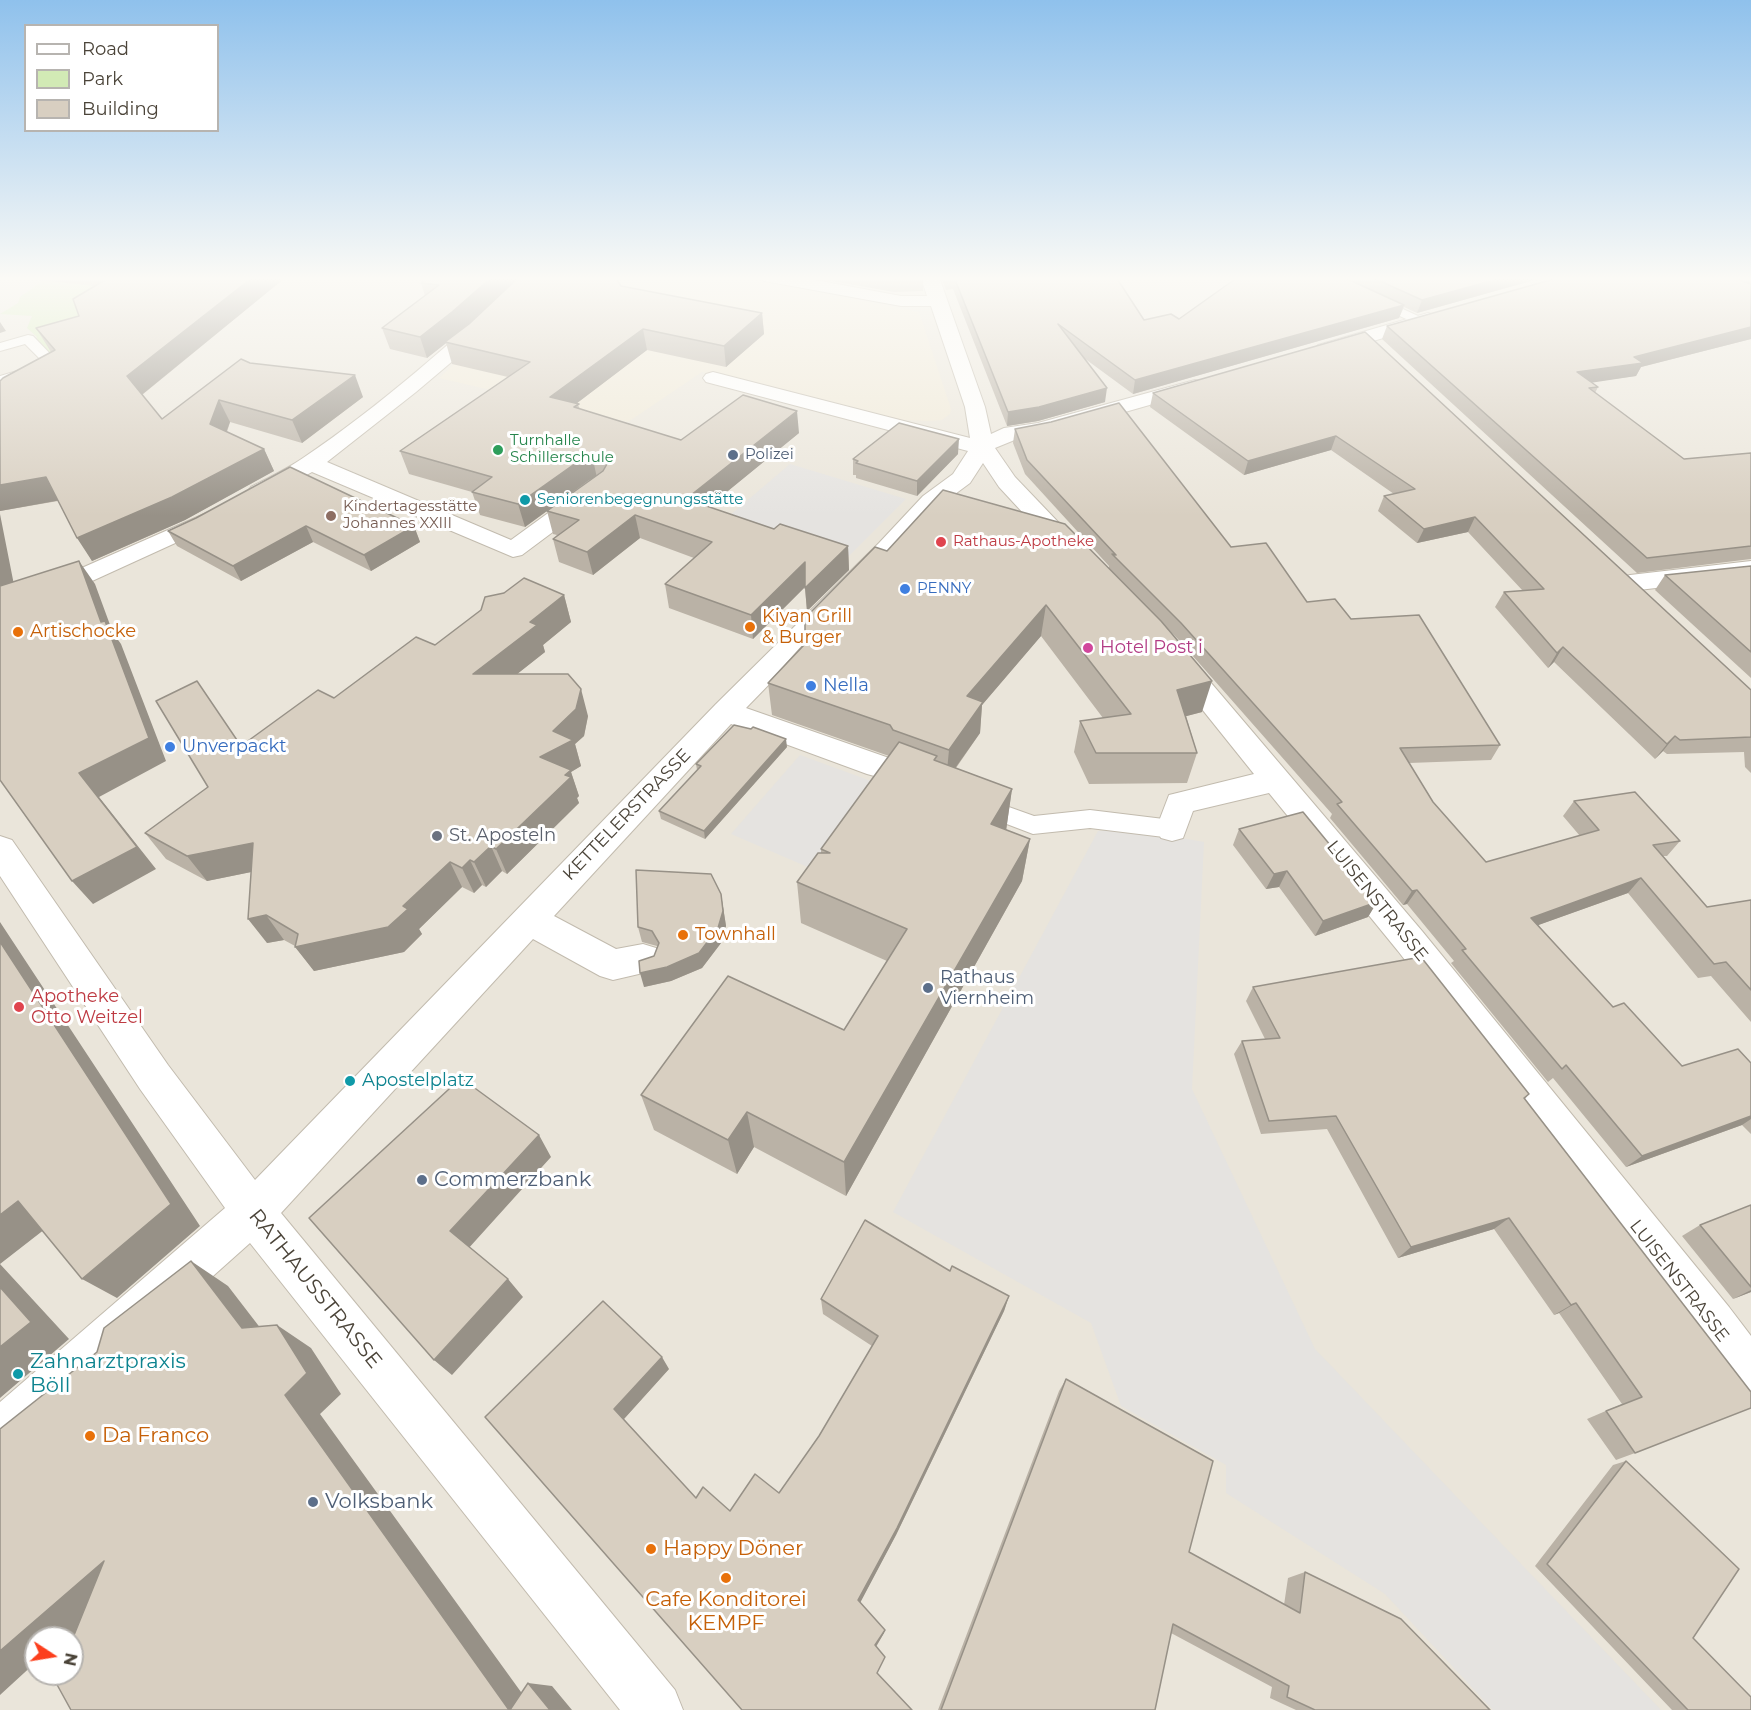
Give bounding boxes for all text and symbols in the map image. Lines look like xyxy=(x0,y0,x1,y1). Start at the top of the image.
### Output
legend xyxy=(24,24,219,132)
text: Road xyxy=(82,38,129,60)
text: Park xyxy=(82,68,123,90)
text: Building xyxy=(82,98,159,120)
place label: Turnhalle Schillerschule xyxy=(510,432,614,467)
marker: Turnhalle Schillerschule xyxy=(491,443,505,457)
place label: Polizei xyxy=(745,446,794,464)
marker: Polizei xyxy=(726,448,740,462)
place label: Seniorenbegegnungsstätte xyxy=(537,491,743,509)
marker: Seniorenbegegnungsstätte xyxy=(518,493,532,507)
place label: Kindertagesstätte Johannes XXIII xyxy=(343,498,477,533)
marker: Kindertagesstätte Johannes XXIII xyxy=(324,509,338,523)
place label: Rathaus-Apotheke xyxy=(953,533,1094,551)
marker: Rathaus-Apotheke xyxy=(934,535,948,549)
place label: PENNY xyxy=(917,580,971,598)
marker: PENNY xyxy=(898,582,912,596)
place label: Kiyan Grill & Burger xyxy=(762,606,852,648)
marker: Kiyan Grill & Burger xyxy=(743,620,757,634)
place label: Artischocke xyxy=(30,621,136,643)
marker: Artischocke xyxy=(11,625,25,639)
place label: Hotel Post i xyxy=(1100,637,1203,659)
marker: Hotel Post i xyxy=(1081,641,1095,655)
place label: Nella xyxy=(823,675,869,697)
marker: Nella xyxy=(804,679,818,693)
place label: Unverpackt xyxy=(182,736,287,758)
marker: Unverpackt xyxy=(163,740,177,754)
street label: KETTELERSTRASSE xyxy=(559,745,695,885)
place label: St. Aposteln xyxy=(449,825,556,847)
marker: St. Aposteln xyxy=(430,829,444,843)
street label: LUISENSTRASSE xyxy=(1322,836,1432,966)
place label: Townhall xyxy=(695,924,776,946)
marker: Townhall xyxy=(676,928,690,942)
place label: Rathaus Viernheim xyxy=(940,967,1034,1010)
marker: Rathaus Viernheim xyxy=(921,981,935,995)
place label: Apotheke Otto Weitzel xyxy=(31,986,143,1028)
marker: Apotheke Otto Weitzel xyxy=(12,1000,26,1014)
place label: Apostelplatz xyxy=(362,1070,474,1092)
marker: Apostelplatz xyxy=(343,1074,357,1088)
place label: Commerzbank xyxy=(434,1167,591,1193)
marker: Commerzbank xyxy=(415,1173,429,1187)
street label: RATHAUSSTRASSE xyxy=(243,1204,387,1374)
street label: LUISENSTRASSE xyxy=(1625,1216,1733,1346)
place label: Zahnarztpraxis Böll xyxy=(30,1349,186,1399)
marker: Zahnarztpraxis Böll xyxy=(11,1367,25,1381)
place label: Da Franco xyxy=(102,1423,209,1449)
marker: Da Franco xyxy=(83,1429,97,1443)
place label: Volksbank xyxy=(325,1489,433,1515)
marker: Volksbank xyxy=(306,1495,320,1509)
place label: Happy Döner xyxy=(663,1536,803,1562)
marker: Happy Döner xyxy=(644,1542,658,1556)
marker: Cafe Konditorei KEMPF xyxy=(719,1571,733,1585)
place label: Cafe Konditorei KEMPF xyxy=(645,1587,807,1637)
north arrow xyxy=(24,1626,84,1686)
text: N xyxy=(60,1651,81,1668)

